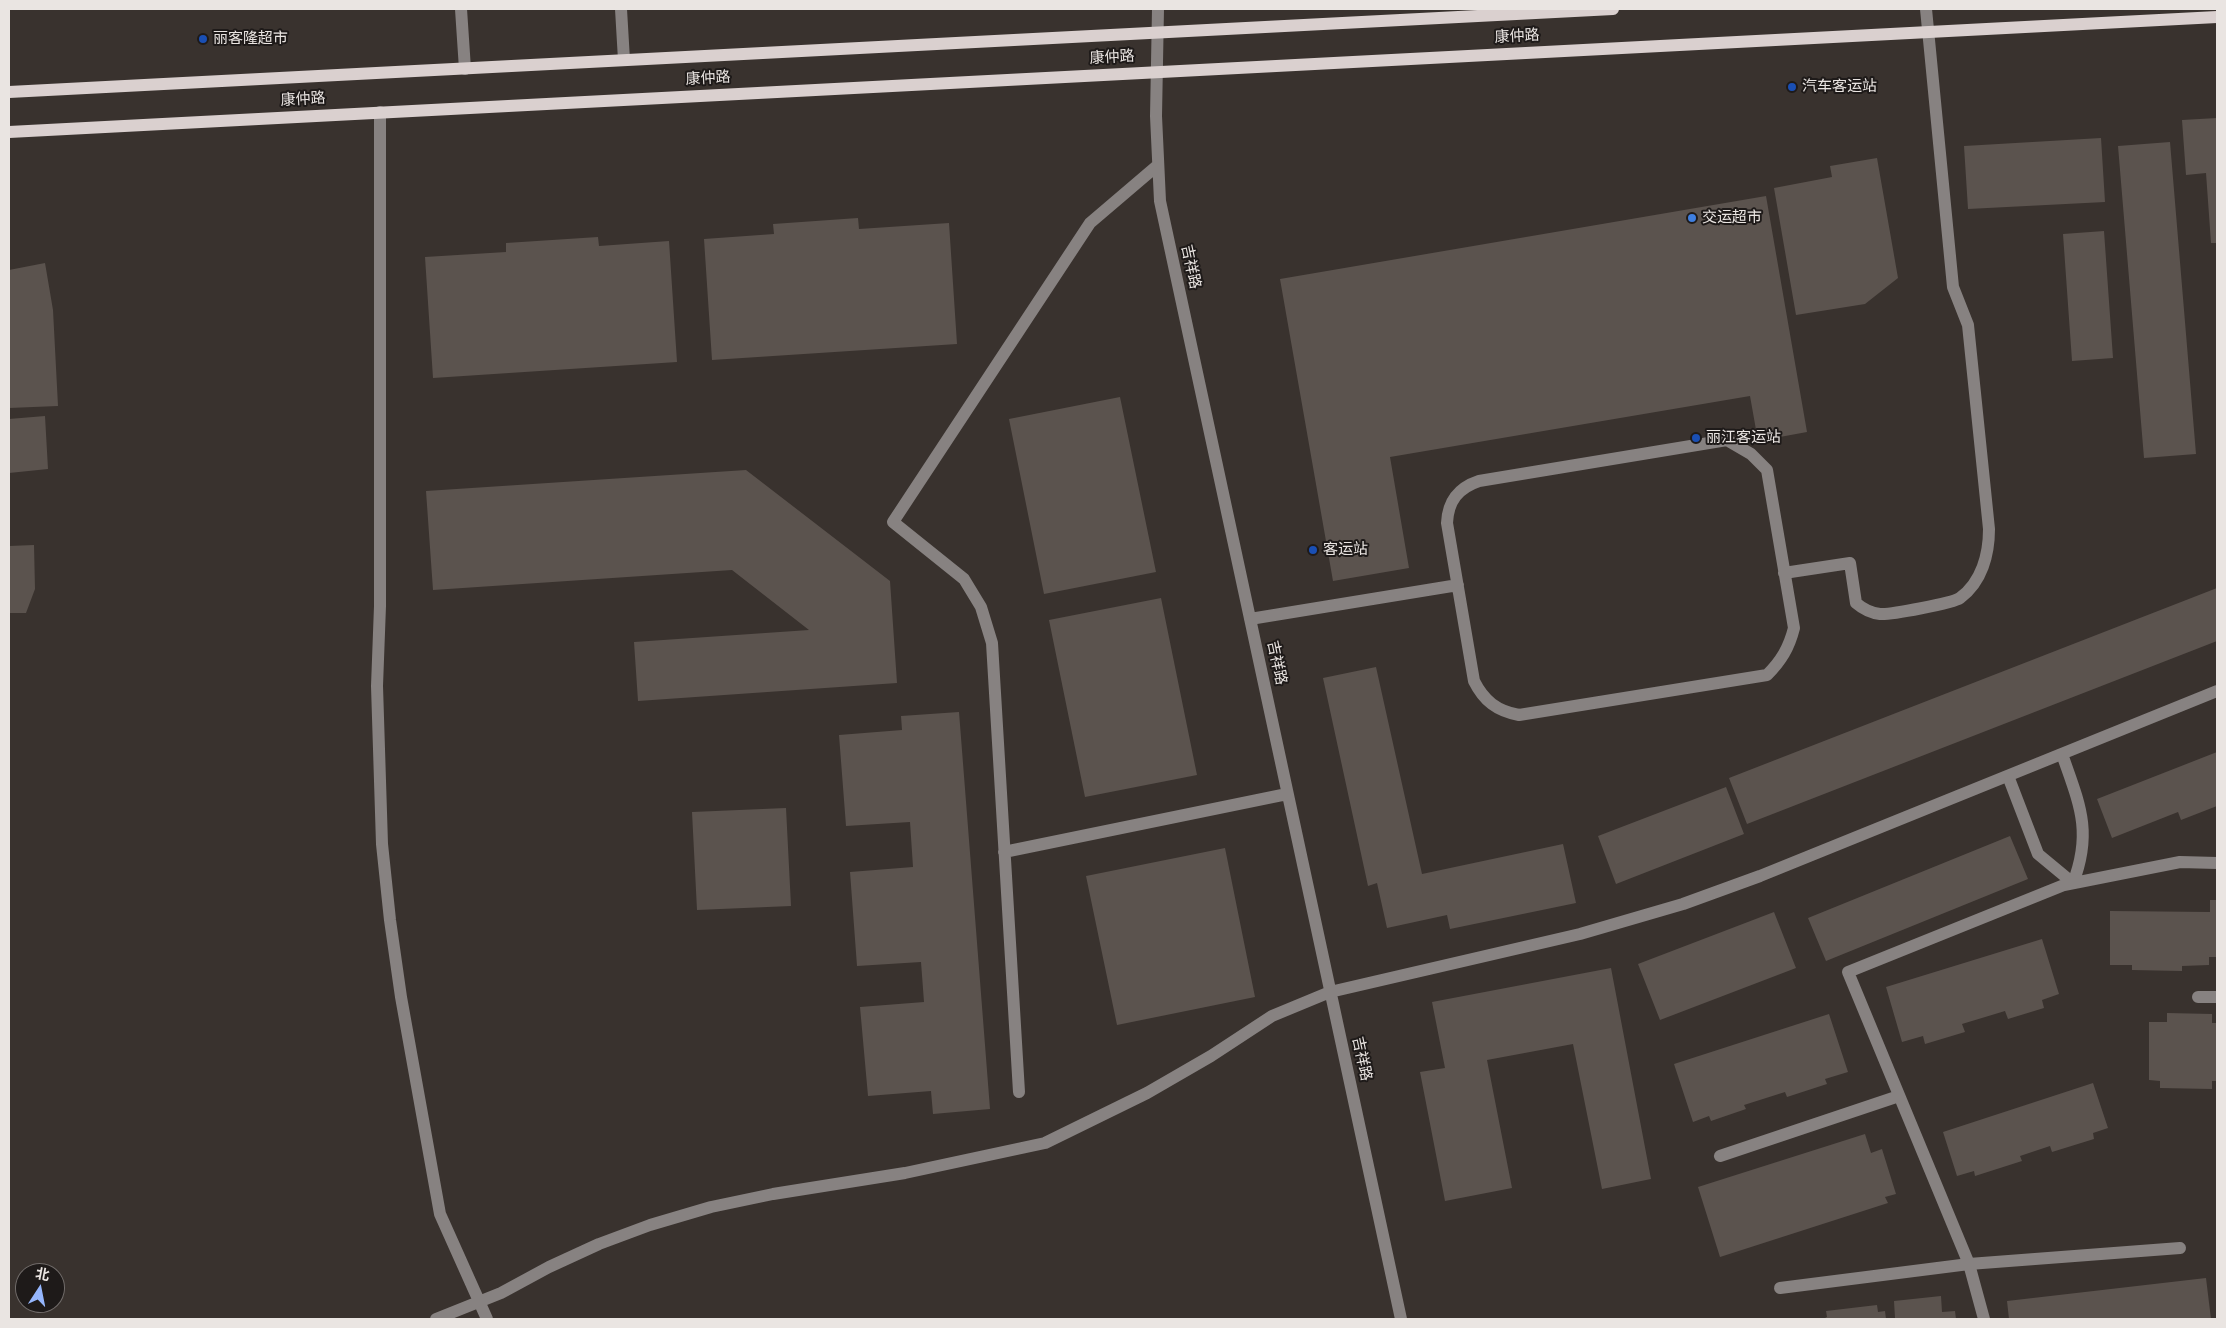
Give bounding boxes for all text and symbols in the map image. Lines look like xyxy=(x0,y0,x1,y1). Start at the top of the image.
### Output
street label: 康仲路 xyxy=(1494,27,1540,47)
place label: 丽客隆超市 xyxy=(213,30,288,48)
marker: 丽客隆超市 xyxy=(197,33,209,45)
street label: 康仲路 xyxy=(1089,48,1135,68)
street label: 康仲路 xyxy=(685,69,731,89)
place label: 汽车客运站 xyxy=(1802,78,1877,96)
marker: 汽车客运站 xyxy=(1786,81,1798,93)
street label: 康仲路 xyxy=(280,90,326,110)
place label: 交运超市 xyxy=(1702,209,1762,227)
marker: 交运超市 xyxy=(1686,212,1698,224)
street label: 吉祥路 xyxy=(1177,243,1203,291)
place label: 丽江客运站 xyxy=(1706,429,1781,447)
marker: 丽江客运站 xyxy=(1690,432,1702,444)
place label: 客运站 xyxy=(1323,541,1368,559)
marker: 客运站 xyxy=(1307,544,1319,556)
street label: 吉祥路 xyxy=(1263,639,1289,687)
street label: 吉祥路 xyxy=(1348,1035,1374,1083)
north arrow xyxy=(15,1263,65,1313)
text: 北 xyxy=(34,1265,51,1283)

